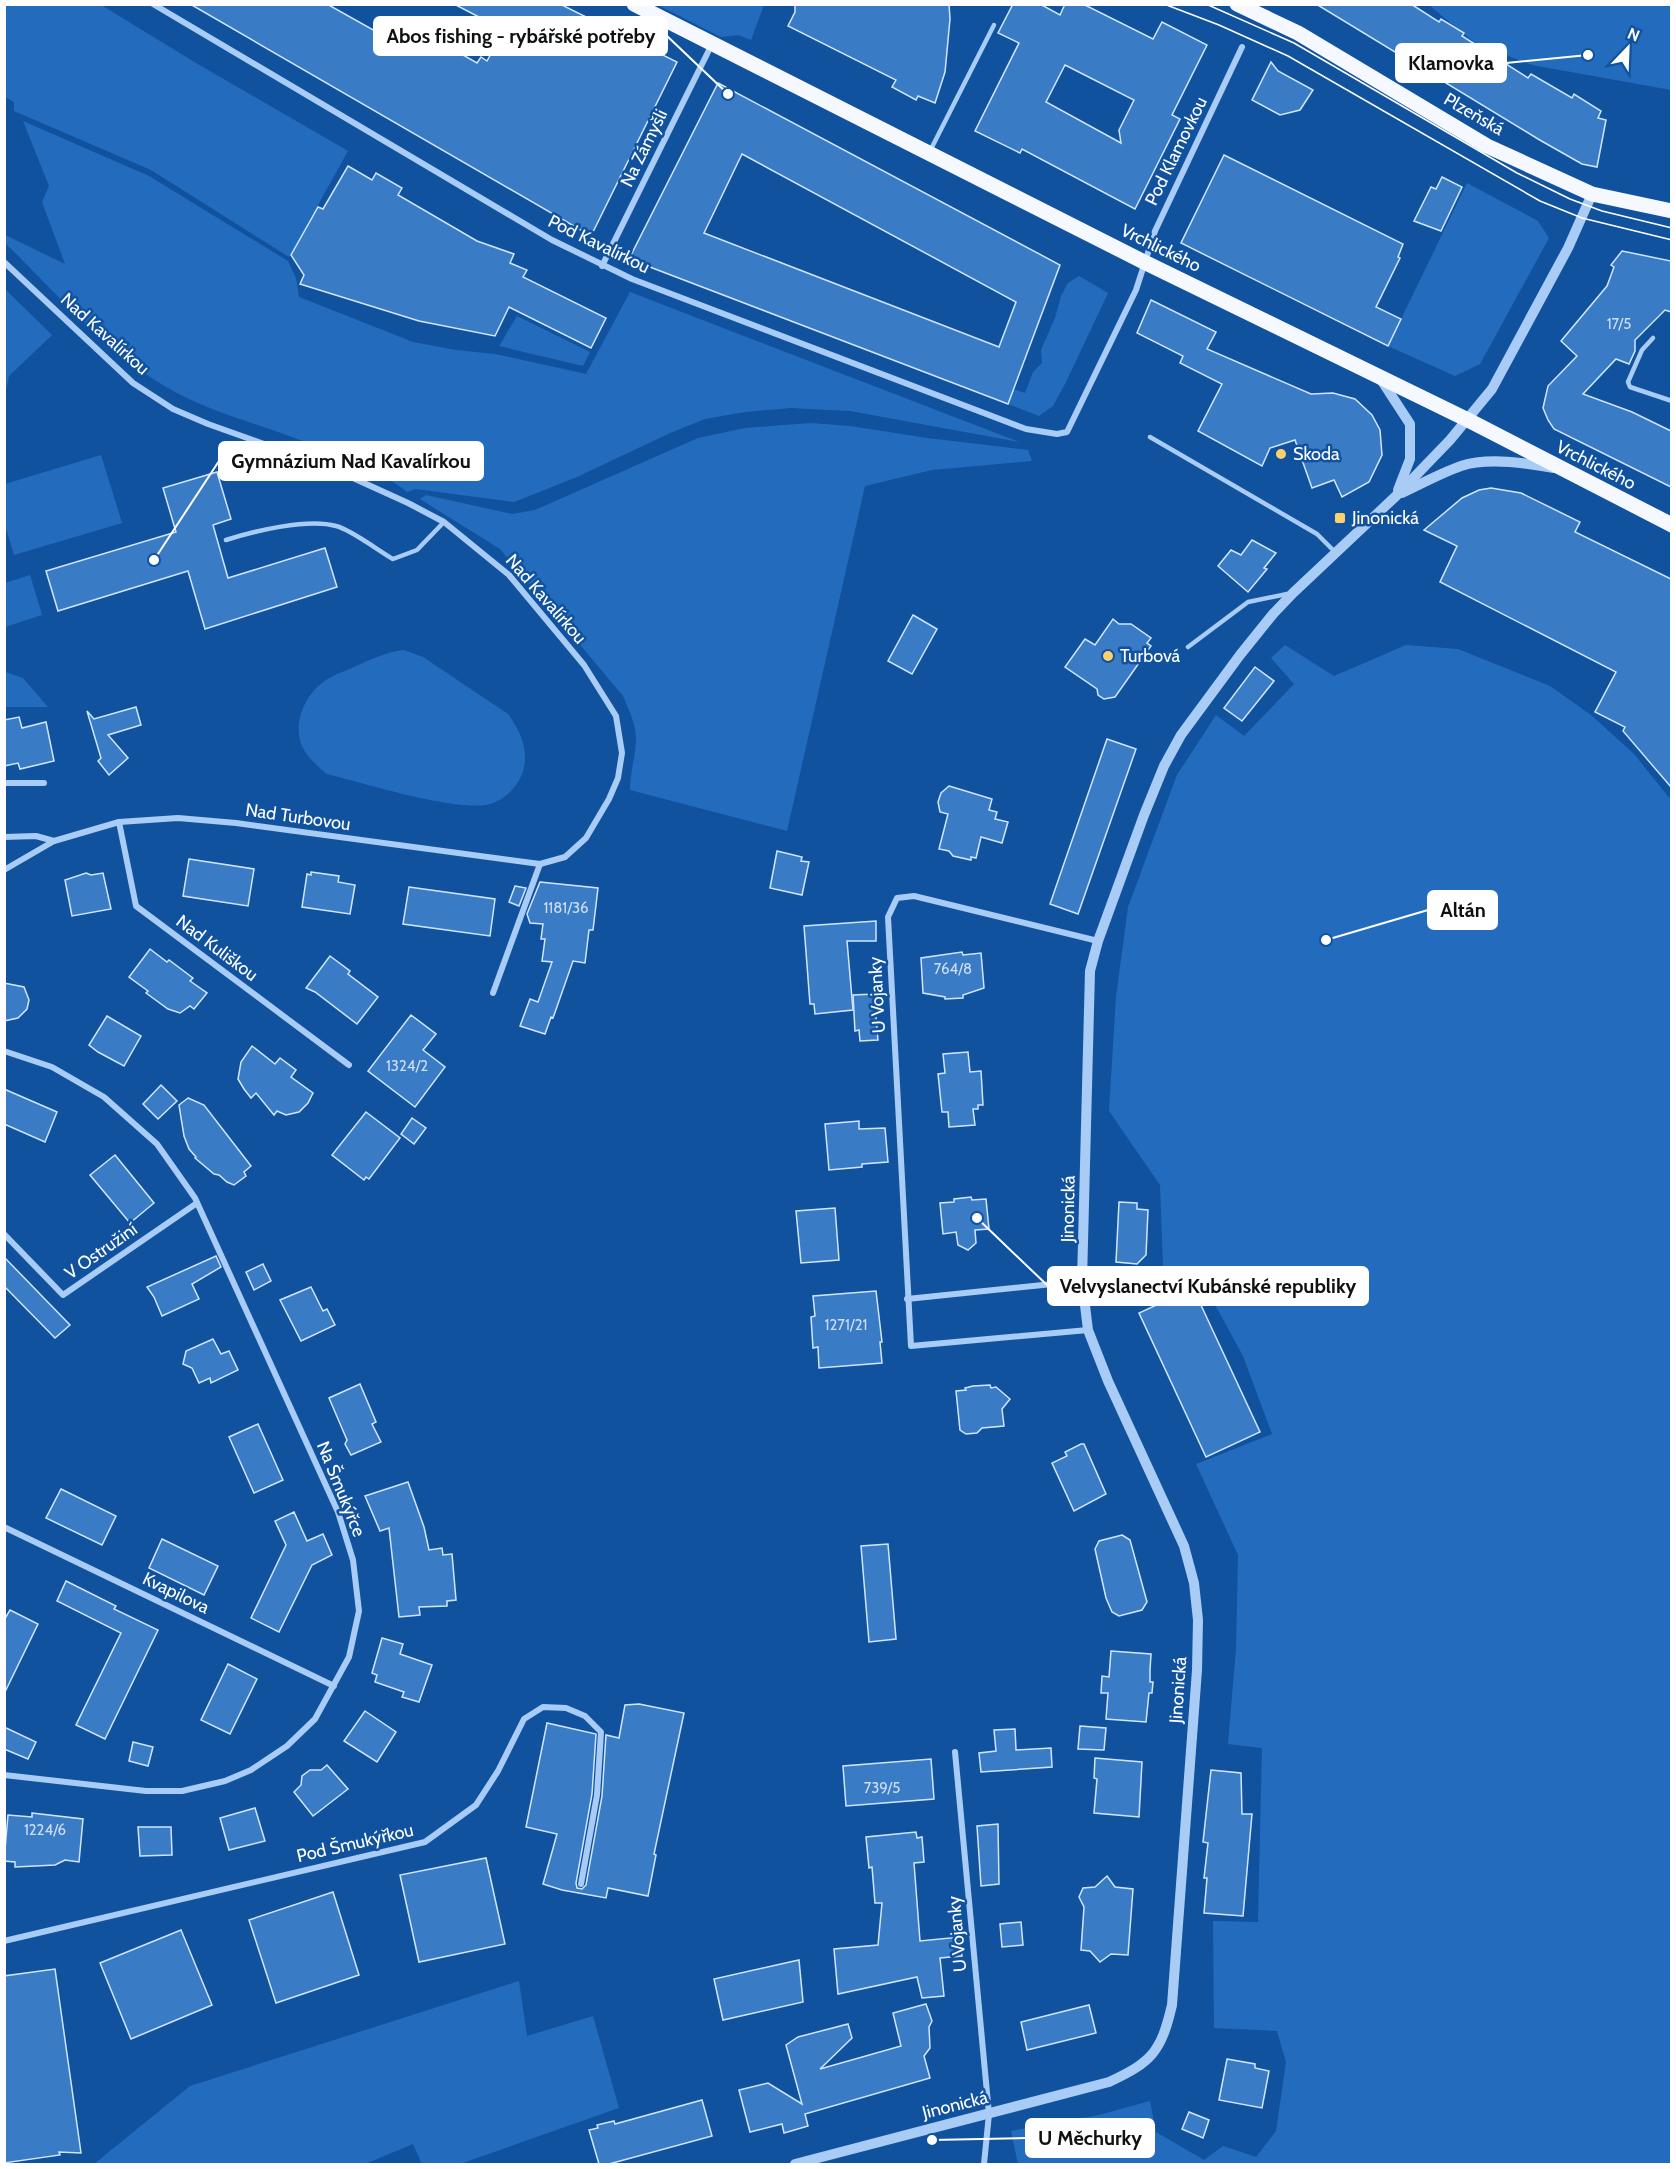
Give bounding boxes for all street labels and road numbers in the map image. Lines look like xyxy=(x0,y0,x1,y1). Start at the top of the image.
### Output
street label: Plzeňská xyxy=(1440,88,1508,140)
street label: Pod Klamovkou xyxy=(1140,93,1212,209)
street label: Na Zámyšli xyxy=(616,106,672,190)
street label: Pod Kavalírkou xyxy=(544,210,654,278)
street label: Vrchlického xyxy=(1117,219,1205,277)
street label: Nad Kavalírkou xyxy=(56,288,154,380)
street label: Vrchlického xyxy=(1552,436,1640,494)
street label: Nad Kavalírkou xyxy=(501,550,591,648)
street label: Nad Turbovou xyxy=(244,799,352,835)
street label: Nad Kuliškou xyxy=(172,910,262,986)
street label: U Vojanky xyxy=(864,956,890,1034)
street label: Jinonická xyxy=(1056,1175,1080,1244)
street label: V Ostružiní xyxy=(60,1218,142,1284)
street label: Na Šmukýřce xyxy=(312,1438,370,1540)
street label: Kvapilova xyxy=(139,1567,213,1619)
street label: Jinonická xyxy=(1165,1656,1191,1725)
street label: Pod Šmukýřkou xyxy=(294,1819,416,1867)
street label: U Vojanky xyxy=(943,1895,971,1973)
street label: Jinonická xyxy=(919,2086,990,2124)

